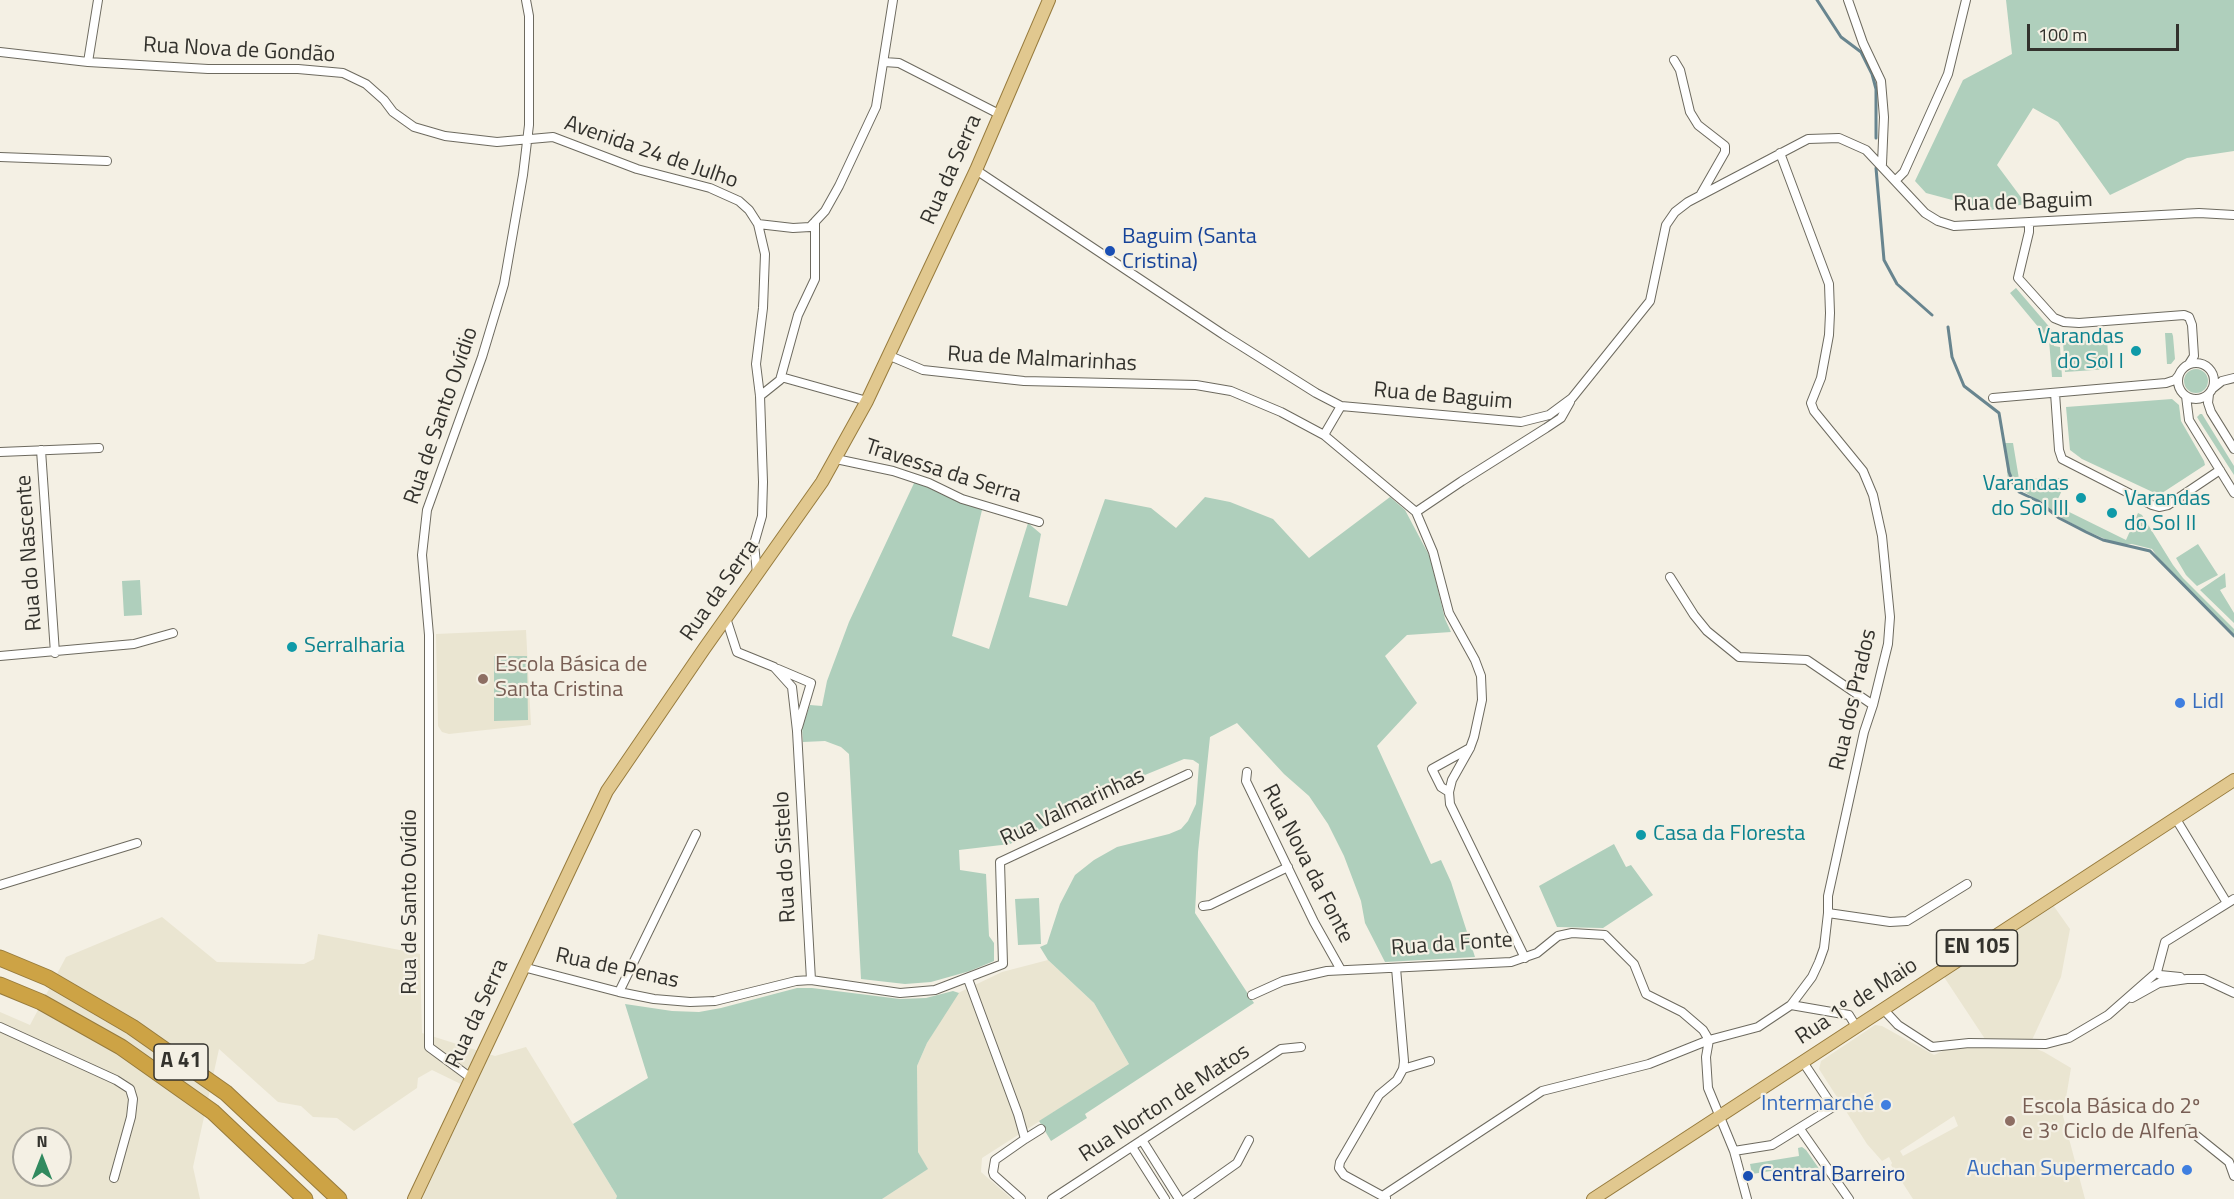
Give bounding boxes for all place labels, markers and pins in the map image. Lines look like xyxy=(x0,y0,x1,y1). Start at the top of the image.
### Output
place label: Baguim (Santa Cristina) xyxy=(1122,225,1257,276)
marker: Baguim (Santa Cristina) xyxy=(1103,244,1117,258)
place label: Varandas do Sol I xyxy=(2037,325,2124,376)
marker: Varandas do Sol I xyxy=(2129,344,2143,358)
place label: Varandas do Sol III xyxy=(1982,472,2069,524)
place label: Varandas do Sol II xyxy=(2124,487,2211,538)
marker: Varandas do Sol III xyxy=(2074,491,2088,505)
marker: Varandas do Sol II xyxy=(2105,506,2119,520)
place label: Serralharia xyxy=(304,634,405,660)
marker: Serralharia xyxy=(285,640,299,654)
place label: Escola Básica de Santa Cristina xyxy=(495,653,647,704)
marker: Escola Básica de Santa Cristina xyxy=(476,672,490,686)
place label: Lidl xyxy=(2192,690,2224,716)
marker: Lidl xyxy=(2173,696,2187,710)
place label: Casa da Floresta xyxy=(1653,822,1805,848)
marker: Casa da Floresta xyxy=(1634,828,1648,842)
place label: Intermarché xyxy=(1761,1092,1874,1118)
place label: Escola Básica do 2º e 3º Ciclo de Alfena xyxy=(2022,1095,2200,1146)
marker: Intermarché xyxy=(1879,1098,1893,1112)
marker: Escola Básica do 2º e 3º Ciclo de Alfena xyxy=(2003,1114,2017,1128)
place label: Auchan Supermercado xyxy=(1966,1157,2175,1183)
place label: Central Barreiro xyxy=(1760,1163,1905,1189)
marker: Auchan Supermercado xyxy=(2180,1163,2194,1177)
marker: Central Barreiro xyxy=(1741,1169,1755,1183)

